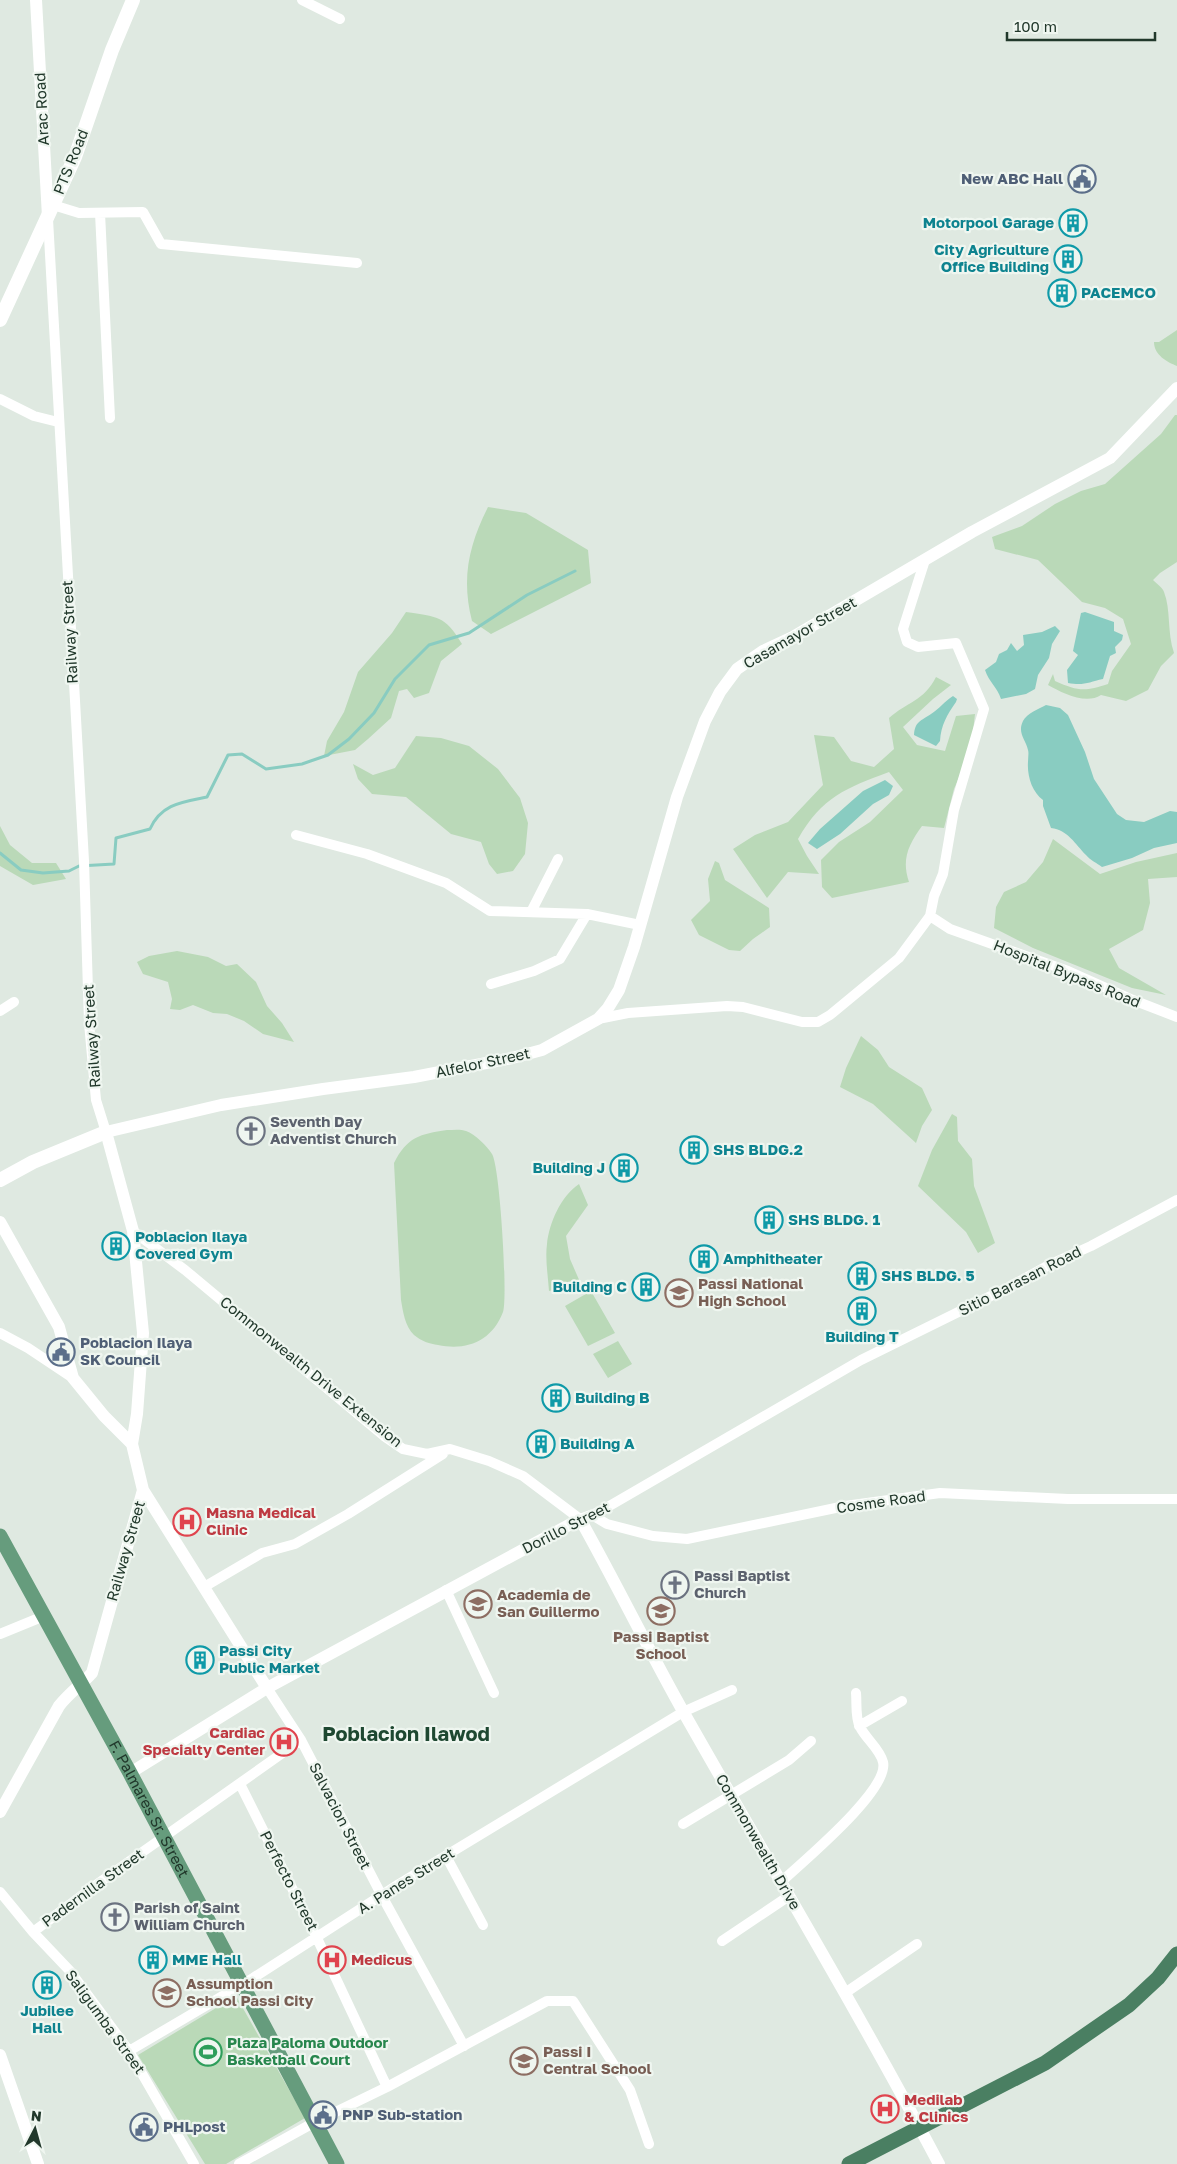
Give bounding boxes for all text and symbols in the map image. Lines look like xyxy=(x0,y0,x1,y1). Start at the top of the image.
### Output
scale bar xyxy=(1007,10,1154,42)
text: 100 m xyxy=(1014,17,1057,35)
street label: Arac Road xyxy=(30,72,52,146)
street label: PTS Road xyxy=(49,126,91,197)
public building icon: New ABC Hall xyxy=(1067,164,1097,194)
place label: New ABC Hall xyxy=(961,169,1063,187)
building icon: Motorpool Garage xyxy=(1058,208,1088,238)
place label: Motorpool Garage xyxy=(923,213,1054,231)
place label: City Agriculture Office Building xyxy=(934,240,1049,275)
building icon: City Agriculture Office Building xyxy=(1053,244,1083,274)
building icon: PACEMCO xyxy=(1047,278,1077,308)
place label: PACEMCO xyxy=(1081,283,1156,301)
street label: Railway Street xyxy=(57,580,81,684)
street label: Casamayor Street xyxy=(740,592,859,672)
street label: Hospital Bypass Road xyxy=(991,935,1144,1011)
street label: Railway Street xyxy=(78,984,104,1088)
street label: Alfelor Street xyxy=(434,1043,532,1081)
place label: Seventh Day Adventist Church xyxy=(270,1112,397,1147)
church icon: Seventh Day Adventist Church xyxy=(236,1116,266,1146)
building icon: SHS BLDG.2 xyxy=(679,1135,709,1165)
place label: SHS BLDG.2 xyxy=(713,1140,803,1158)
building icon: Building J xyxy=(609,1153,639,1183)
place label: Building J xyxy=(533,1158,605,1176)
building icon: SHS BLDG. 1 xyxy=(754,1205,784,1235)
place label: SHS BLDG. 1 xyxy=(788,1210,880,1228)
place label: Poblacion Ilaya Covered Gym xyxy=(135,1227,247,1262)
building icon: Poblacion Ilaya Covered Gym xyxy=(101,1231,131,1261)
street label: Sitio Barasan Road xyxy=(955,1241,1084,1319)
building icon: Amphitheater xyxy=(689,1244,719,1274)
place label: Amphitheater xyxy=(723,1249,823,1267)
building icon: SHS BLDG. 5 xyxy=(847,1261,877,1291)
place label: SHS BLDG. 5 xyxy=(881,1266,975,1284)
building icon: Building C xyxy=(631,1272,661,1302)
place label: Passi National High School xyxy=(698,1274,803,1309)
place label: Building C xyxy=(552,1277,627,1295)
school or university icon: Passi National High School xyxy=(664,1278,694,1308)
street label: Commonwealth Drive Extension xyxy=(217,1292,406,1450)
building icon: Building T xyxy=(847,1296,877,1326)
place label: Building T xyxy=(825,1327,899,1345)
place label: Poblacion Ilaya SK Council xyxy=(80,1333,192,1368)
public building icon: Poblacion Ilaya SK Council xyxy=(46,1337,76,1367)
building icon: Building B xyxy=(541,1383,571,1413)
place label: Building B xyxy=(575,1388,650,1406)
building icon: Building A xyxy=(526,1429,556,1459)
place label: Building A xyxy=(560,1434,635,1452)
street label: Cosme Road xyxy=(835,1486,926,1516)
street label: Dorillo Street xyxy=(519,1497,612,1557)
street label: Railway Street xyxy=(102,1498,148,1603)
place label: Masna Medical Clinic xyxy=(206,1503,316,1538)
hospital icon: Masna Medical Clinic xyxy=(172,1507,202,1537)
place label: Passi Baptist Church xyxy=(694,1566,790,1601)
church icon: Passi Baptist Church xyxy=(660,1570,690,1600)
place label: Academia de San Guillermo xyxy=(497,1585,599,1620)
school or university icon: Academia de San Guillermo xyxy=(463,1589,493,1619)
school or university icon: Passi Baptist School xyxy=(646,1596,676,1626)
place label: Passi Baptist School xyxy=(613,1627,709,1662)
place label: Passi City Public Market xyxy=(219,1641,320,1676)
building icon: Passi City Public Market xyxy=(185,1645,215,1675)
district label: Poblacion Ilawod xyxy=(322,1721,490,1745)
place label: Cardiac Specialty Center xyxy=(143,1723,265,1758)
hospital icon: Cardiac Specialty Center xyxy=(269,1727,299,1757)
street label: F. Palmares Sr. Street xyxy=(106,1737,194,1880)
street label: Salvacion Street xyxy=(306,1759,376,1872)
street label: Commonwealth Drive xyxy=(713,1770,805,1913)
street label: Perfecto Street xyxy=(257,1828,323,1934)
street label: A. Panes Street xyxy=(354,1843,457,1917)
street label: Padernilla Street xyxy=(38,1844,147,1930)
place label: Parish of Saint William Church xyxy=(134,1898,245,1933)
church icon: Parish of Saint William Church xyxy=(100,1902,130,1932)
building icon: MME Hall xyxy=(138,1945,168,1975)
hospital icon: Medicus xyxy=(317,1945,347,1975)
place label: MME Hall xyxy=(172,1950,242,1968)
place label: Medicus xyxy=(351,1950,413,1968)
street label: Saligumba Street xyxy=(62,1966,150,2077)
building icon: Jubilee Hall xyxy=(32,1970,62,2000)
place label: Assumption School Passi City xyxy=(186,1974,314,2009)
school or university icon: Assumption School Passi City xyxy=(152,1978,182,2008)
place label: Jubilee Hall xyxy=(20,2001,74,2036)
place label: Plaza Paloma Outdoor Basketball Court xyxy=(227,2033,389,2068)
sports icon: Plaza Paloma Outdoor Basketball Court xyxy=(193,2037,223,2067)
place label: Passi I Central School xyxy=(543,2042,651,2077)
school or university icon: Passi I Central School xyxy=(509,2046,539,2076)
place label: Medilab & Clinics xyxy=(904,2090,968,2125)
hospital icon: Medilab & Clinics xyxy=(870,2094,900,2124)
public building icon: PNP Sub-station xyxy=(308,2100,338,2130)
north arrow xyxy=(10,2104,60,2154)
place label: PNP Sub-station xyxy=(342,2105,462,2123)
text: N xyxy=(30,2107,43,2125)
public building icon: PHLpost xyxy=(129,2112,159,2142)
place label: PHLpost xyxy=(163,2117,226,2135)

